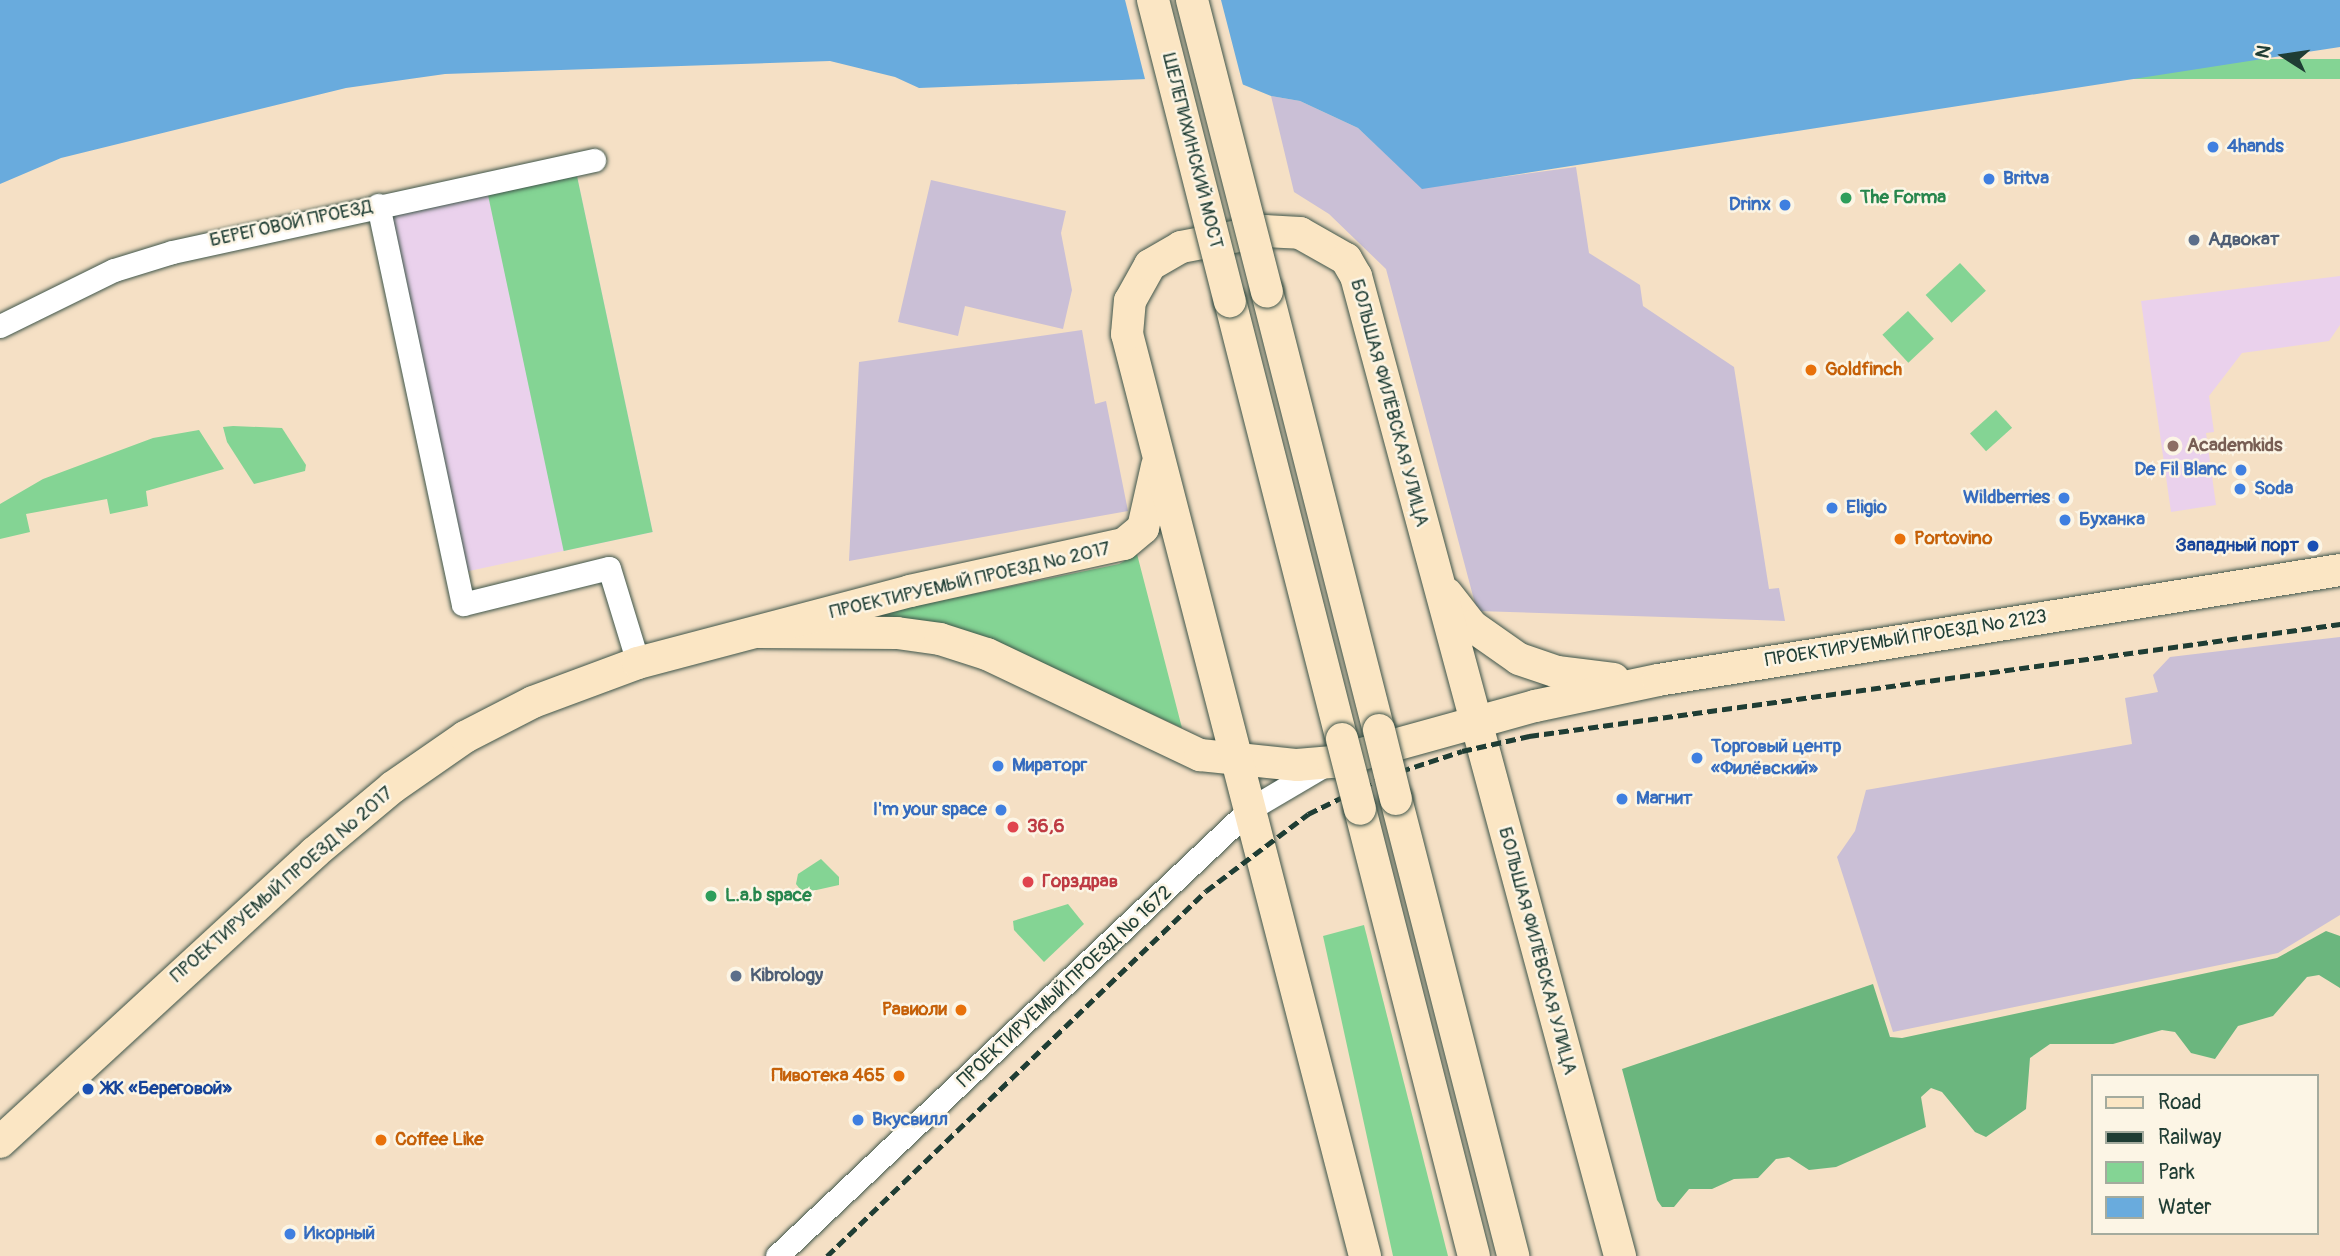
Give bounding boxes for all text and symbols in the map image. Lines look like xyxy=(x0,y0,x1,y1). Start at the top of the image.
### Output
north arrow xyxy=(2249,21,2319,91)
text: N xyxy=(2250,43,2277,60)
street label: ШЕЛЕПИХИНСКИЙ МОСТ xyxy=(1157,51,1227,251)
place label: 4hands xyxy=(2227,136,2284,158)
marker: 4hands xyxy=(2205,139,2221,155)
place label: Britva xyxy=(2003,168,2049,190)
marker: Britva xyxy=(1981,171,1997,187)
place label: The Forma xyxy=(1860,187,1946,209)
marker: The Forma xyxy=(1838,190,1854,206)
place label: Drinx xyxy=(1729,194,1771,216)
street label: БЕРЕГОВОЙ ПРОЕЗД xyxy=(208,196,374,252)
marker: Drinx xyxy=(1777,197,1793,213)
place label: Адвокат xyxy=(2208,229,2279,251)
marker: Адвокат xyxy=(2186,232,2202,248)
street label: БОЛЬШАЯ ФИЛЁВСКАЯ УЛИЦА xyxy=(1345,277,1433,529)
place label: Goldfinch xyxy=(1825,359,1902,381)
marker: Goldfinch xyxy=(1803,362,1819,378)
place label: Academkids xyxy=(2187,435,2282,457)
marker: Academkids xyxy=(2165,438,2181,454)
place label: De Fil Blanc xyxy=(2134,459,2227,481)
marker: De Fil Blanc xyxy=(2233,462,2249,478)
place label: Soda xyxy=(2254,478,2293,500)
marker: Soda xyxy=(2232,481,2248,497)
place label: Wildberries xyxy=(1963,487,2050,509)
marker: Wildberries xyxy=(2056,490,2072,506)
place label: Eligio xyxy=(1846,497,1887,519)
marker: Eligio xyxy=(1824,500,1840,516)
place label: Буханка xyxy=(2079,509,2145,531)
marker: Буханка xyxy=(2057,512,2073,528)
place label: Portovino xyxy=(1914,528,1992,550)
marker: Portovino xyxy=(1892,531,1908,547)
place label: Западный порт xyxy=(2176,535,2299,557)
street label: ПРОЕКТИРУЕМЫЙ ПРОЕЗД № 2017 xyxy=(828,538,1112,624)
marker: Западный порт xyxy=(2305,538,2321,554)
street label: ПРОЕКТИРУЕМЫЙ ПРОЕЗД № 2123 xyxy=(1764,605,2048,673)
place label: Торговый центр «Филёвский» xyxy=(1711,736,1841,780)
marker: Торговый центр «Филёвский» xyxy=(1689,750,1705,766)
place label: Мираторг xyxy=(1012,755,1087,777)
marker: Мираторг xyxy=(990,758,1006,774)
street label: ПРОЕКТИРУЕМЫЙ ПРОЕЗД № 2017 xyxy=(166,782,398,988)
place label: Магнит xyxy=(1636,788,1692,810)
marker: Магнит xyxy=(1614,791,1630,807)
place label: I'm your space xyxy=(873,799,987,821)
marker: I'm your space xyxy=(993,802,1009,818)
place label: 36,6 xyxy=(1027,816,1065,838)
marker: 36,6 xyxy=(1005,819,1021,835)
street label: БОЛЬШАЯ ФИЛЁВСКАЯ УЛИЦА xyxy=(1493,825,1581,1077)
place label: Горздрав xyxy=(1042,871,1118,893)
marker: Горздрав xyxy=(1020,874,1036,890)
street label: ПРОЕКТИРУЕМЫЙ ПРОЕЗД № 1672 xyxy=(953,881,1177,1093)
place label: L.a.b space xyxy=(725,885,812,907)
marker: L.a.b space xyxy=(703,888,719,904)
place label: Kibrology xyxy=(750,965,823,987)
marker: Kibrology xyxy=(728,968,744,984)
place label: Равиоли xyxy=(882,999,947,1021)
marker: Равиоли xyxy=(953,1002,969,1018)
place label: Пивотека 465 xyxy=(772,1065,885,1087)
marker: Пивотека 465 xyxy=(891,1068,907,1084)
legend xyxy=(2092,1074,2319,1235)
place label: ЖК «Береговой» xyxy=(102,1078,232,1100)
marker: ЖК «Береговой» xyxy=(80,1081,96,1097)
text: Road xyxy=(2158,1089,2202,1116)
place label: Вкусвилл xyxy=(872,1109,948,1131)
marker: Вкусвилл xyxy=(850,1112,866,1128)
text: Railway xyxy=(2158,1124,2222,1151)
place label: Coffee Like xyxy=(395,1129,484,1151)
marker: Coffee Like xyxy=(373,1132,389,1148)
text: Park xyxy=(2158,1159,2195,1186)
text: Water xyxy=(2158,1194,2211,1221)
place label: Икорный xyxy=(304,1223,375,1245)
marker: Икорный xyxy=(282,1226,298,1242)

